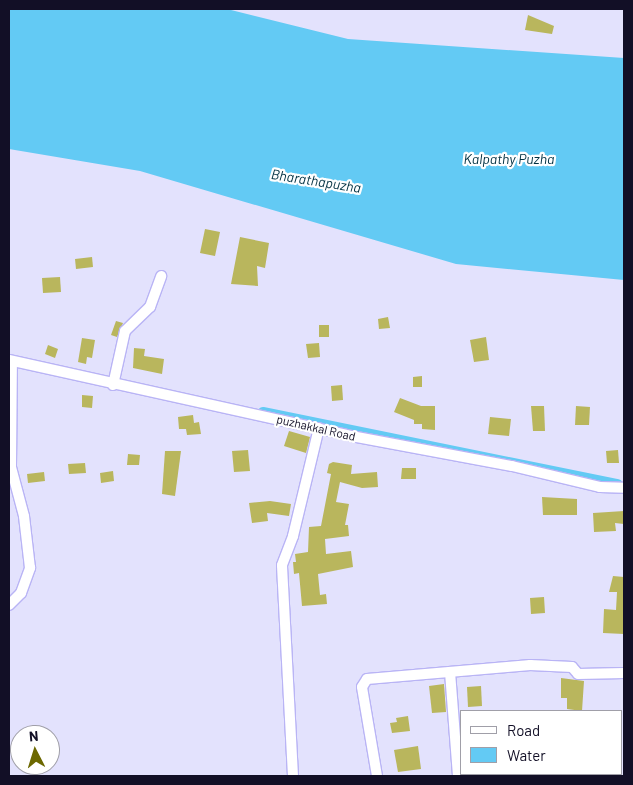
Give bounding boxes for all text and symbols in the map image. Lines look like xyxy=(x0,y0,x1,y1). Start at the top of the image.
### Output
water label: Kalpathy Puzha xyxy=(464,151,554,167)
water label: Bharathapuzha xyxy=(270,166,362,196)
street label: puzhakkal Road xyxy=(275,412,357,444)
legend xyxy=(460,710,623,775)
text: Road xyxy=(507,721,540,739)
north arrow xyxy=(10,725,60,775)
text: N xyxy=(28,727,39,744)
text: Water xyxy=(507,746,546,764)

